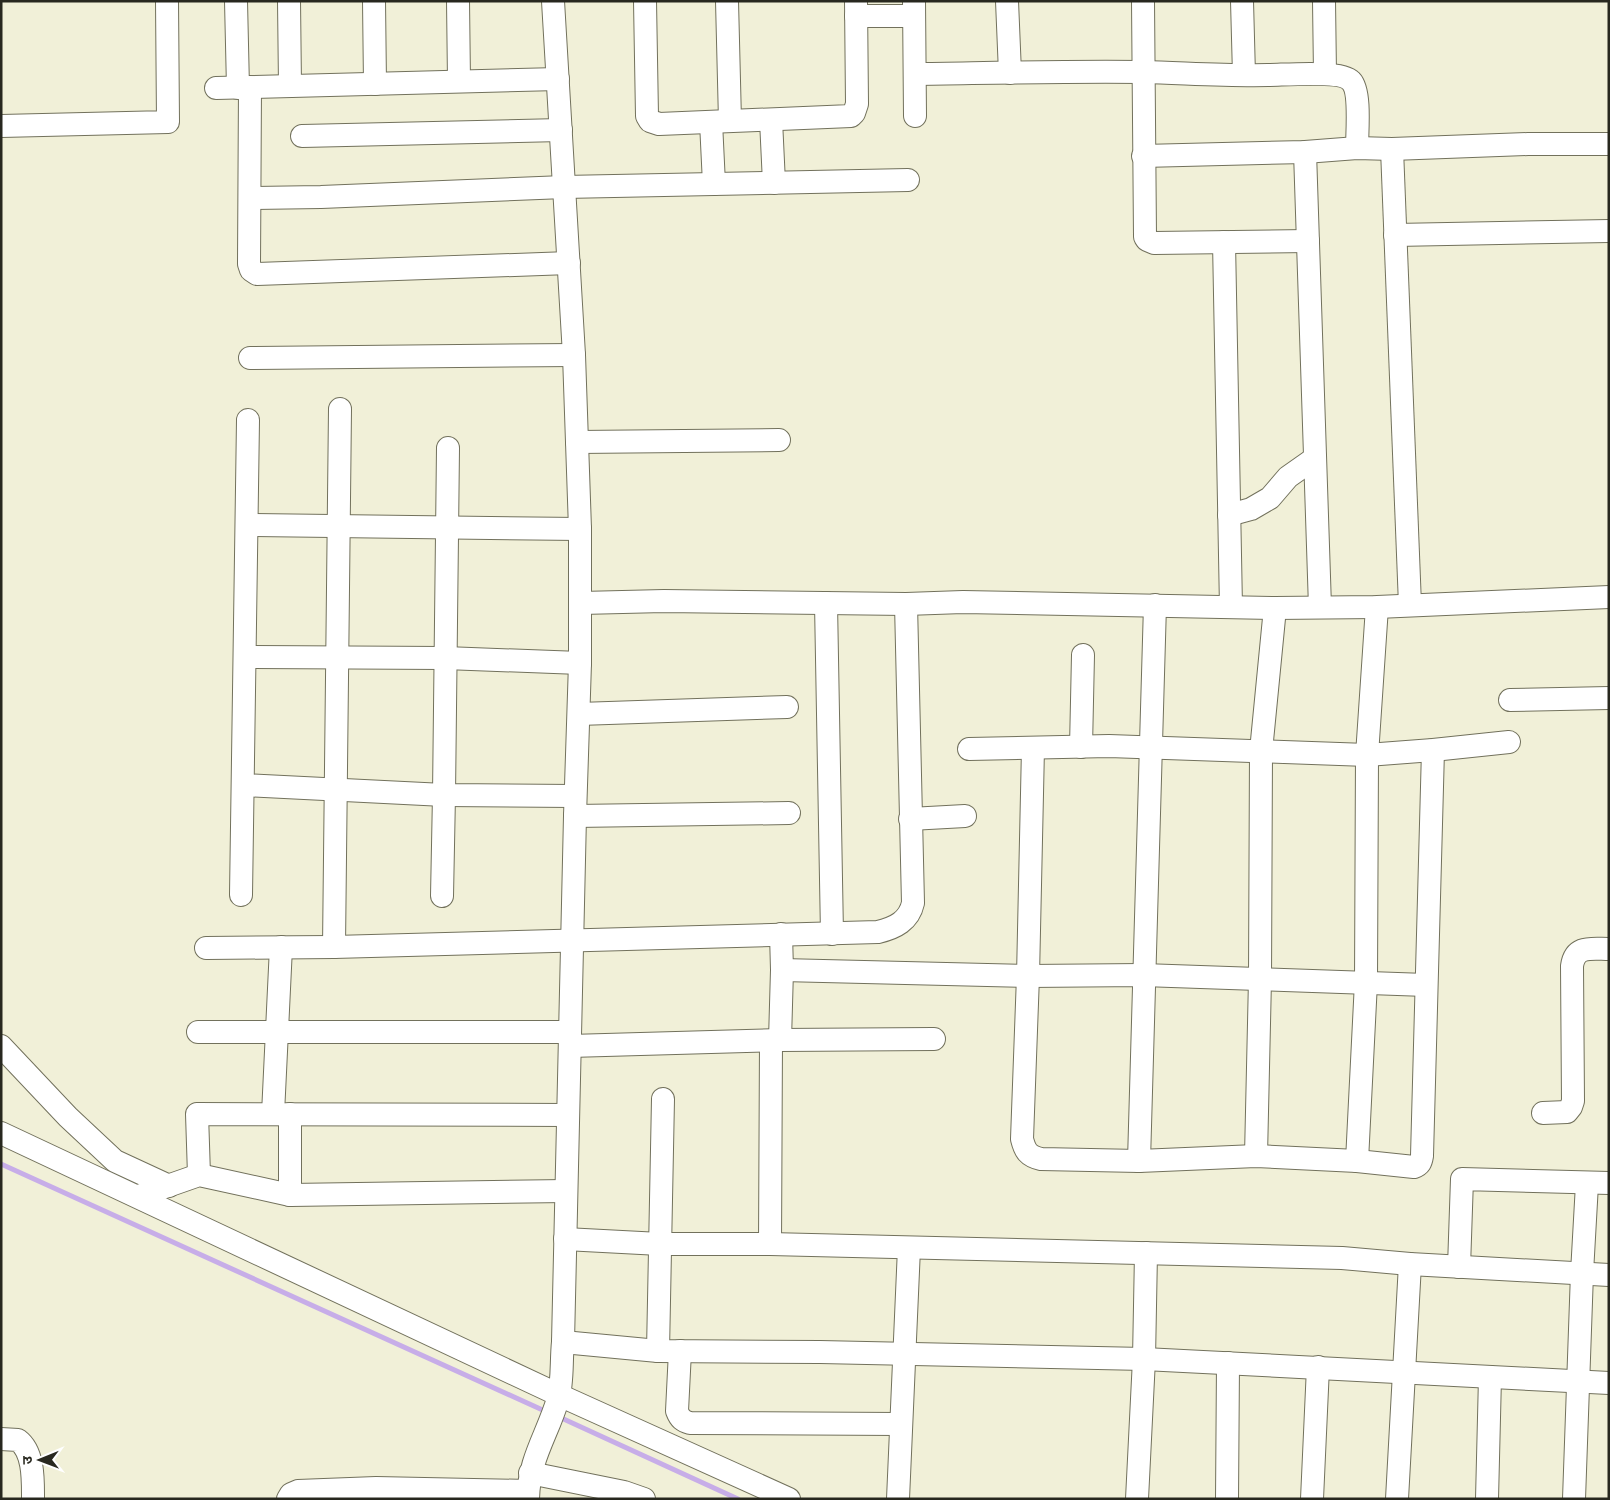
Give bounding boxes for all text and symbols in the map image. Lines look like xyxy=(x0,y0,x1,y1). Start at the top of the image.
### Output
north arrow xyxy=(15,1435,65,1485)
text: उ xyxy=(20,1455,37,1464)

